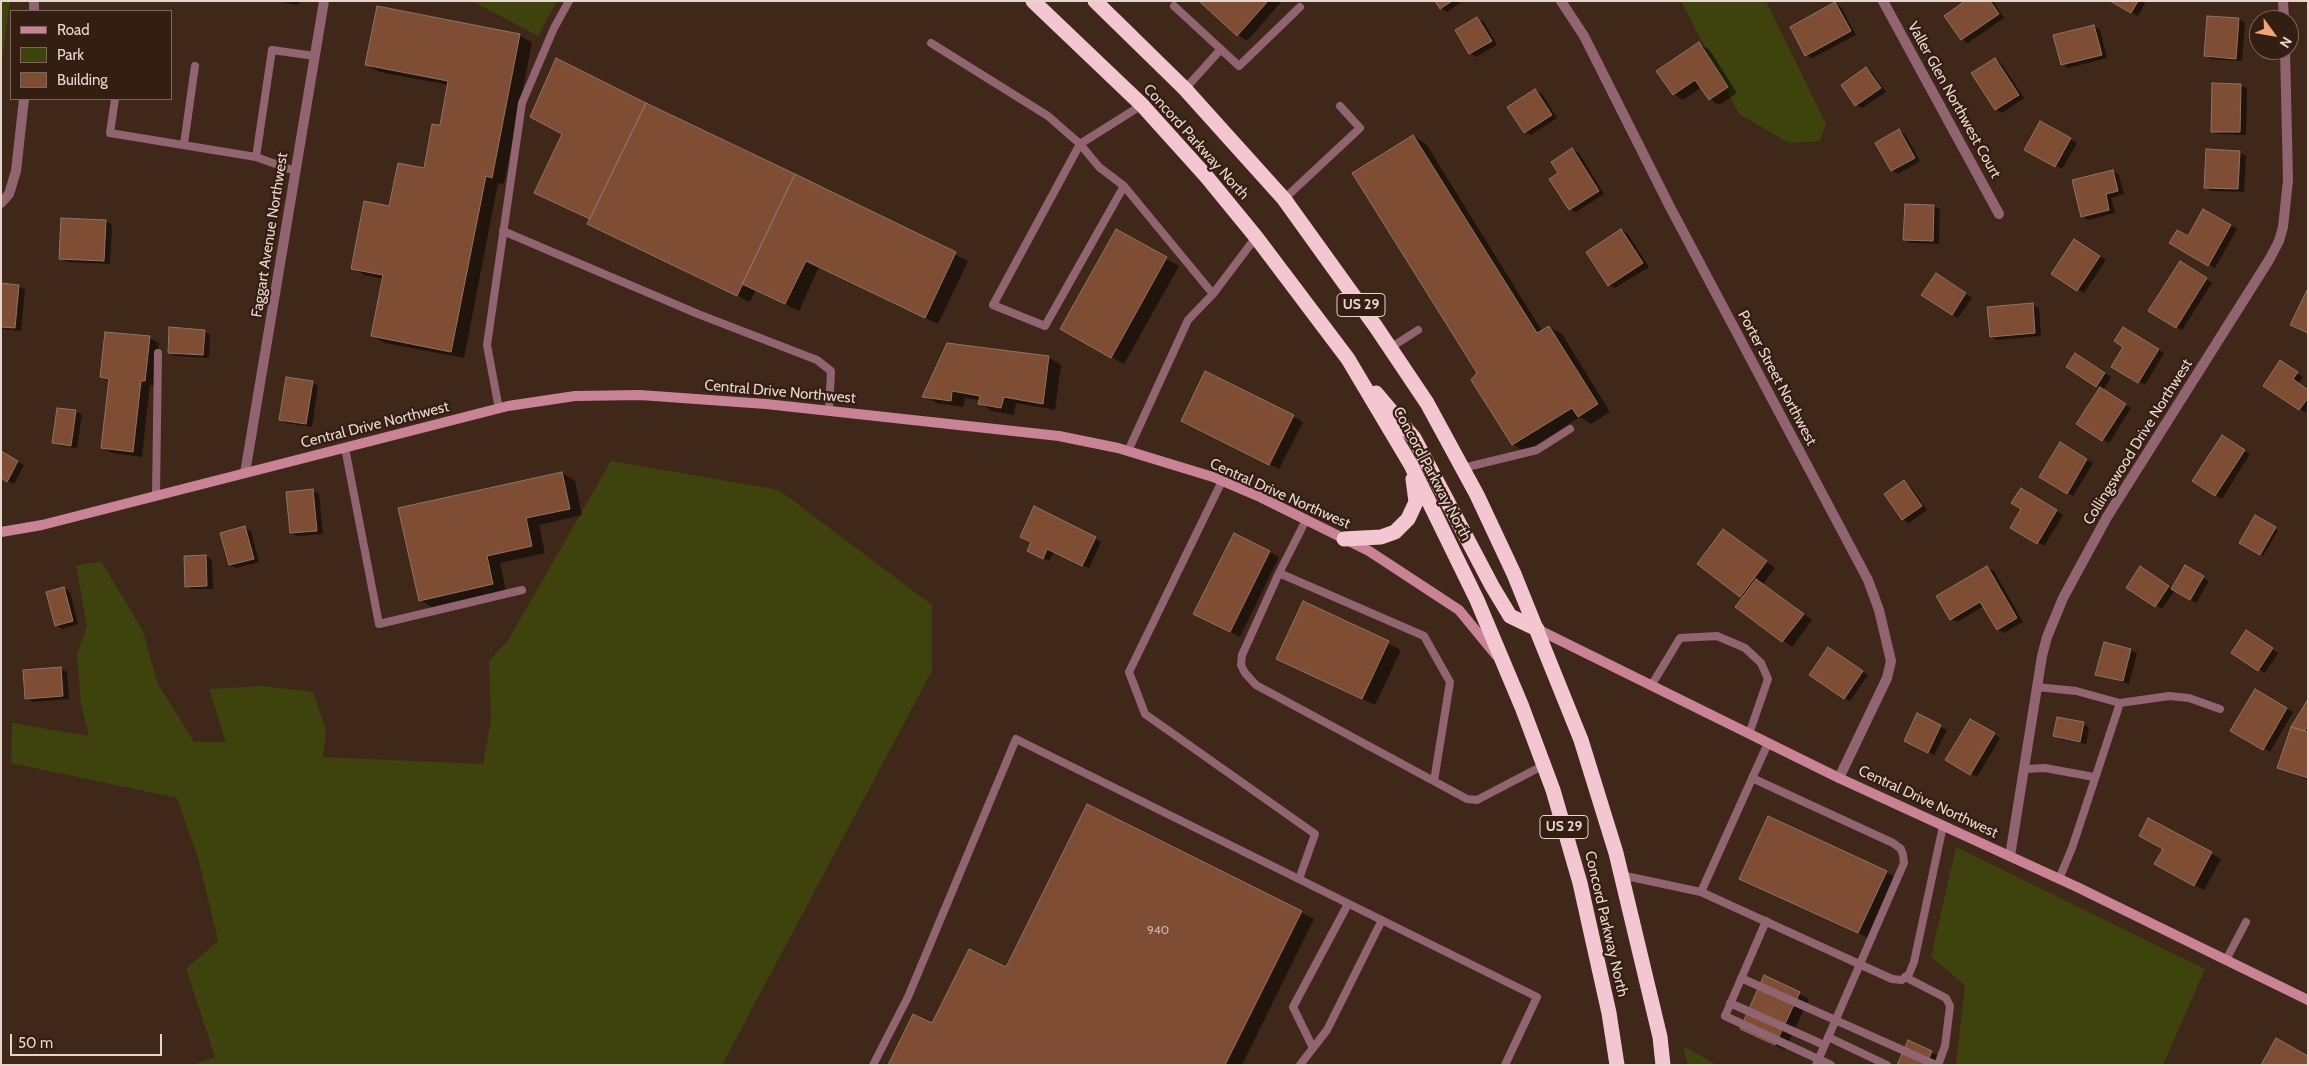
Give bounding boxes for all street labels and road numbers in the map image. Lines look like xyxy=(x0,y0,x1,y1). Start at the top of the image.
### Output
street label: Valler Glen Northwest Court xyxy=(1903,19,2005,181)
street label: Concord Parkway North xyxy=(1139,81,1253,203)
street label: Faggart Avenue Northwest xyxy=(248,151,292,319)
road number: US 29 xyxy=(1337,294,1385,316)
street label: Porter Street Northwest xyxy=(1734,307,1820,449)
street label: Collingswood Drive Northwest xyxy=(2080,356,2196,528)
street label: Central Drive Northwest xyxy=(704,376,856,408)
street label: Central Drive Northwest xyxy=(299,398,451,452)
street label: Concord Parkway North xyxy=(1389,404,1475,544)
street label: Central Drive Northwest xyxy=(1207,455,1353,533)
street label: Central Drive Northwest xyxy=(1855,762,2001,842)
road number: US 29 xyxy=(1540,816,1588,839)
street label: Concord Parkway North xyxy=(1580,849,1632,999)

